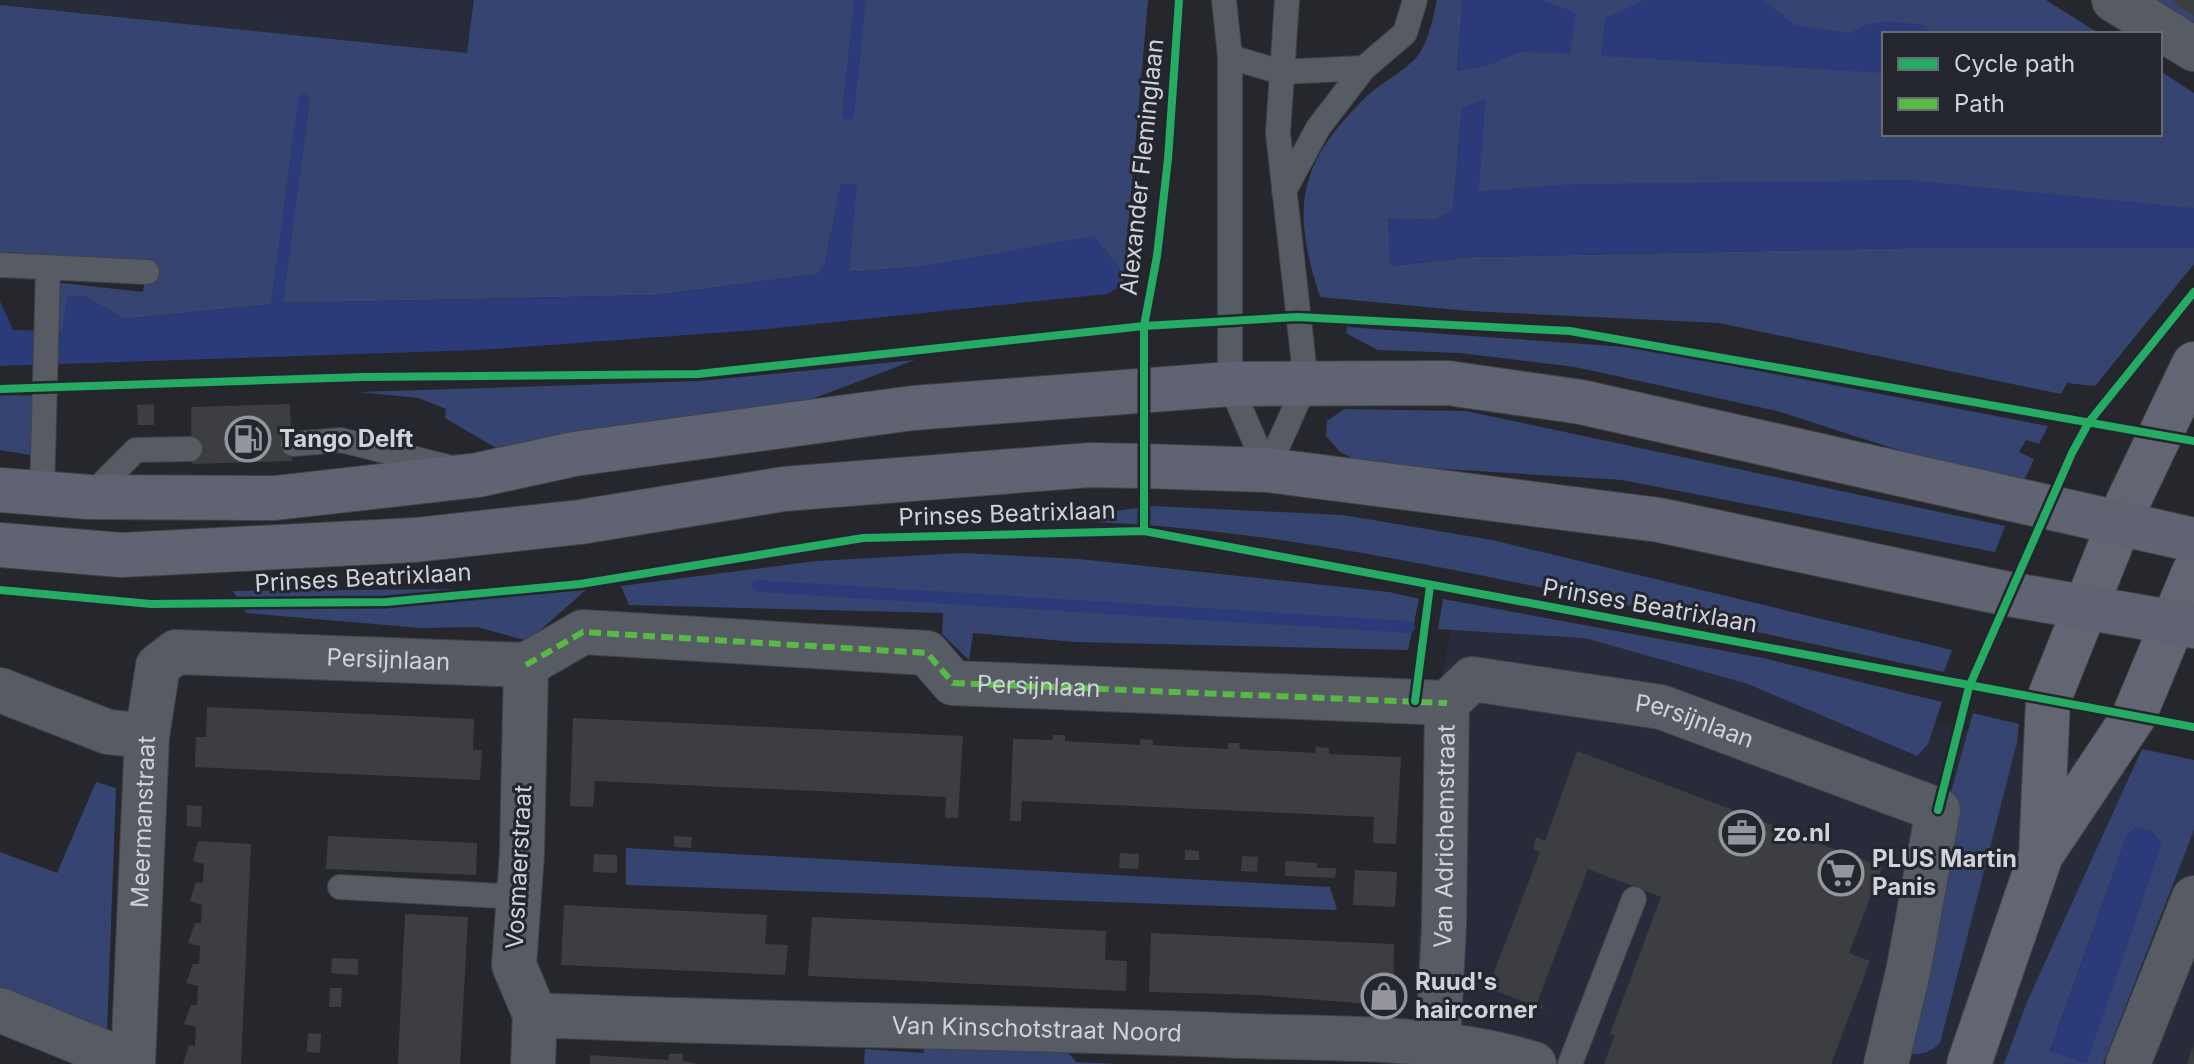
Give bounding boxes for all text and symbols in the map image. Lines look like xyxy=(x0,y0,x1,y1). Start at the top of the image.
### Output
legend xyxy=(1882,32,2162,136)
street label: Alexander Fleminglaan xyxy=(1114,37,1169,297)
text: Cycle path xyxy=(1954,49,2075,78)
text: Path xyxy=(1954,89,2005,118)
fuel station icon: Tango Delft xyxy=(224,415,272,463)
place label: Tango Delft xyxy=(279,424,413,453)
street label: Prinses Beatrixlaan xyxy=(898,495,1116,532)
street label: Prinses Beatrixlaan xyxy=(254,557,472,598)
street label: Prinses Beatrixlaan xyxy=(1541,572,1760,639)
street label: Persijnlaan xyxy=(326,643,451,676)
street label: Persijnlaan xyxy=(976,669,1101,703)
street label: Persijnlaan xyxy=(1633,688,1758,754)
street label: Van Adrichemstraat xyxy=(1428,724,1461,949)
street label: Meermanstraat xyxy=(125,735,161,908)
street label: Vosmaerstraat xyxy=(500,784,537,950)
office icon: zo.nl xyxy=(1718,809,1766,857)
place label: zo.nl xyxy=(1773,818,1830,847)
place label: PLUS Martin Panis xyxy=(1872,844,2017,901)
supermarket icon: PLUS Martin Panis xyxy=(1817,849,1865,897)
place label: Ruud's haircorner xyxy=(1415,967,1538,1024)
shop icon: Ruud's haircorner xyxy=(1360,972,1408,1020)
street label: Van Kinschotstraat Noord xyxy=(891,1011,1182,1048)

